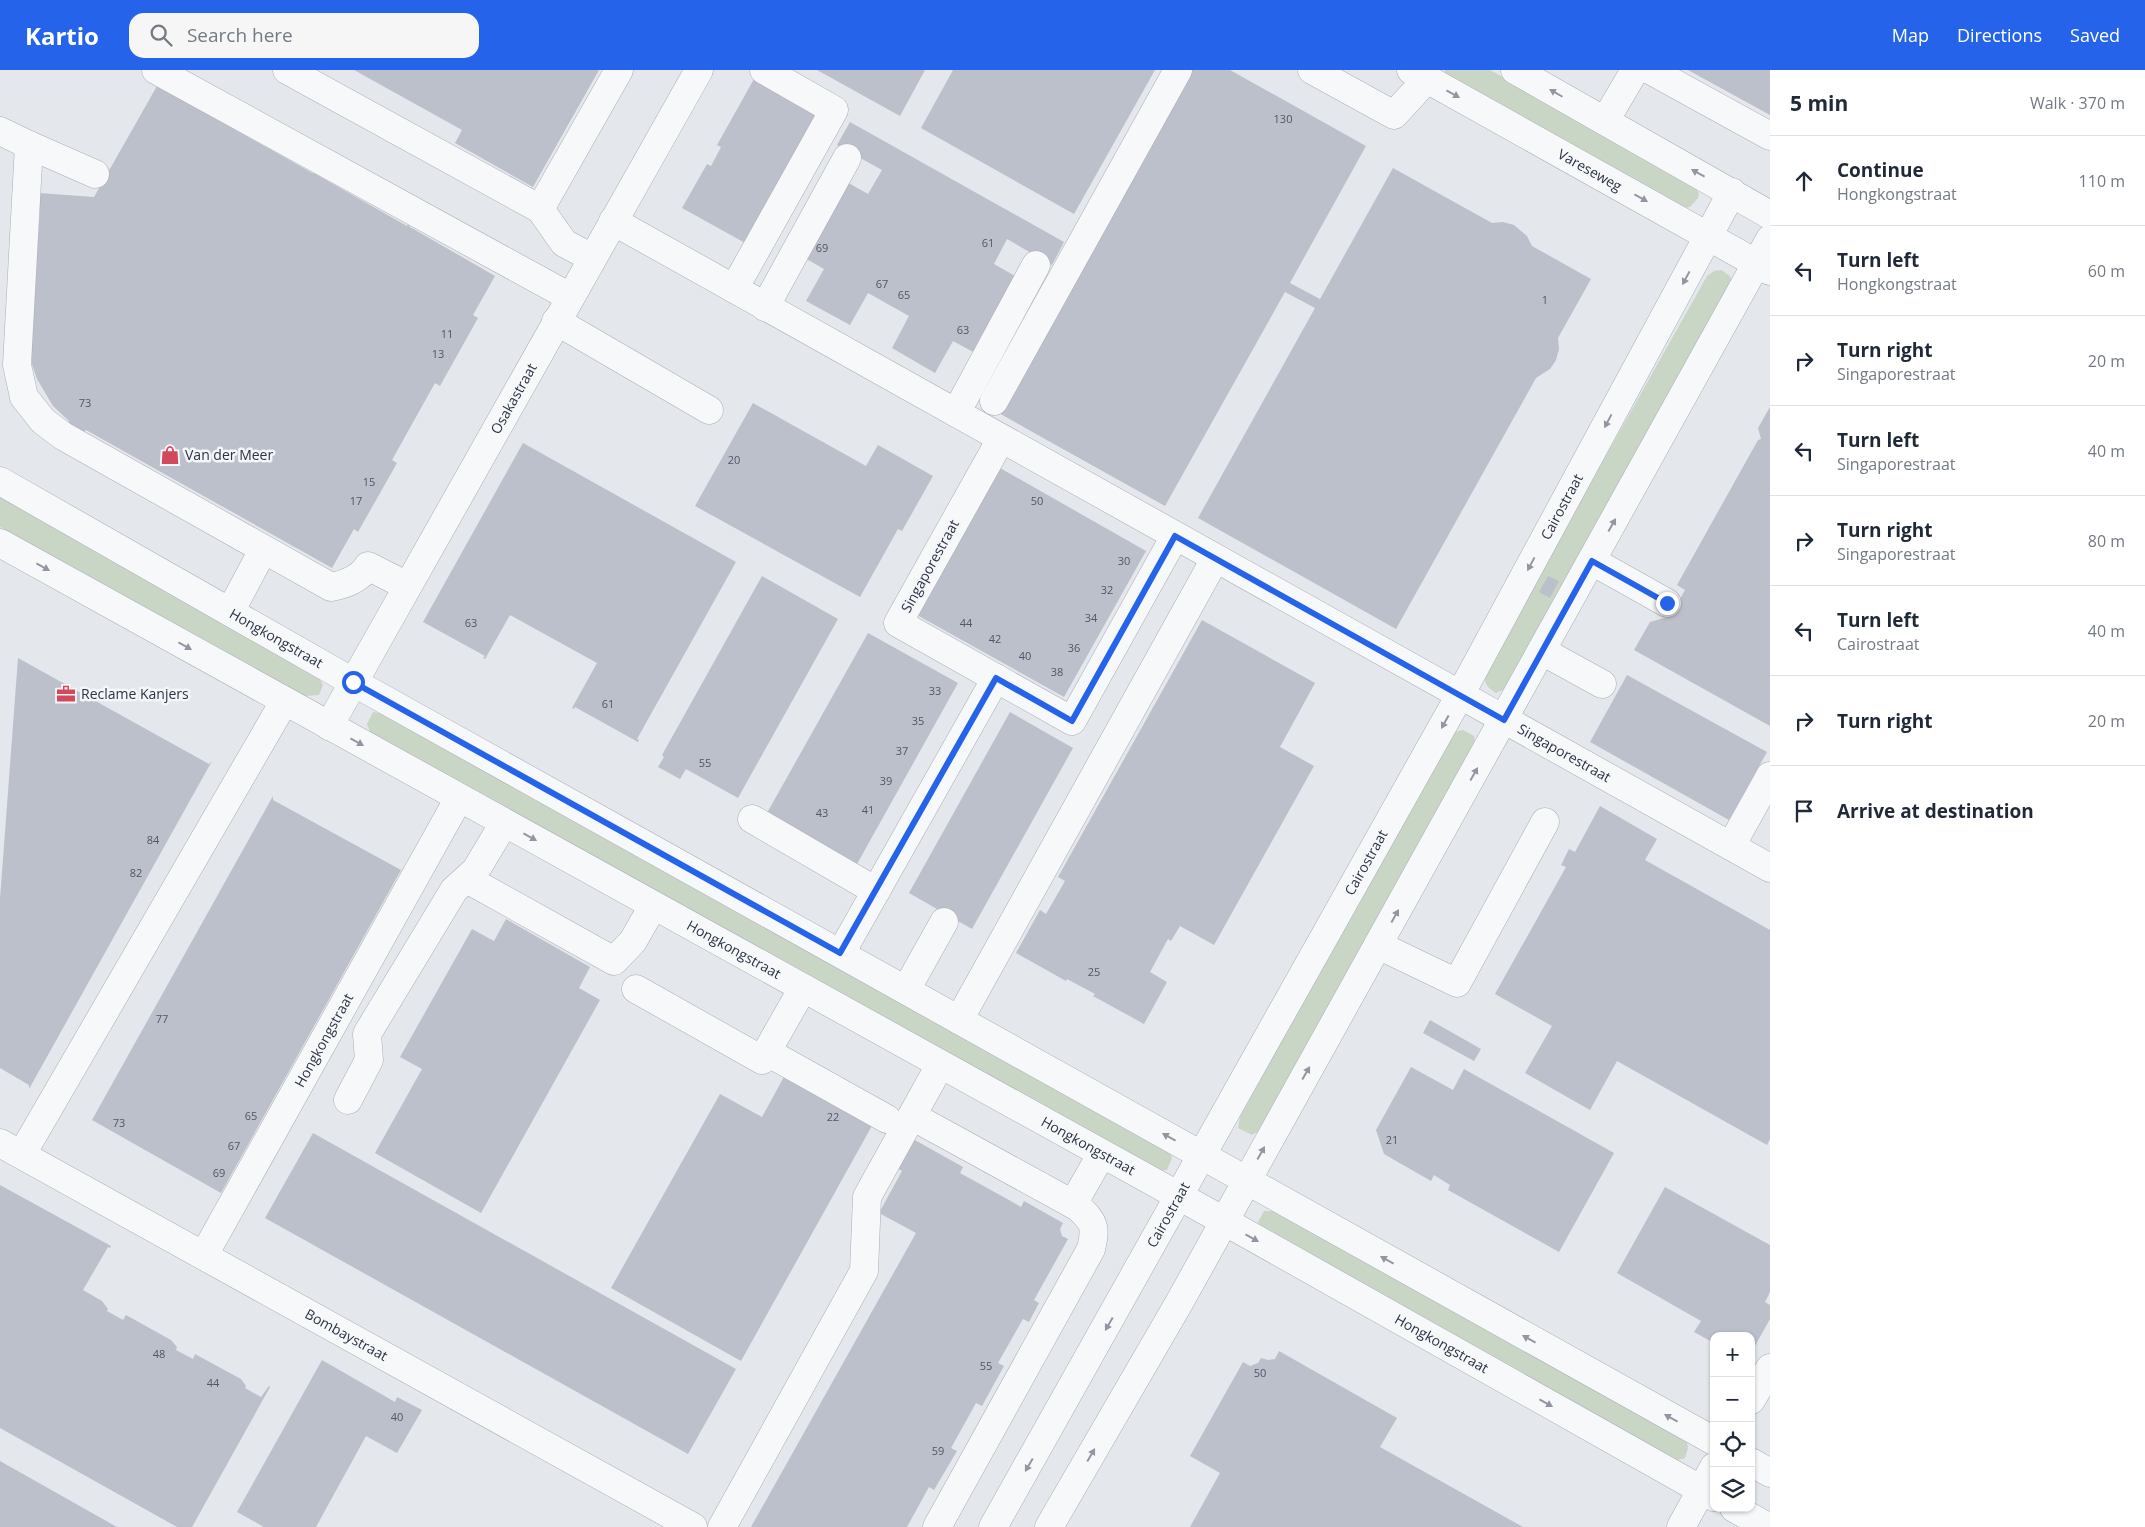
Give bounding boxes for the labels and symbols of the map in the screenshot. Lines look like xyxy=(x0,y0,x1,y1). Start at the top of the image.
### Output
one-way arrow xyxy=(1447,89,1460,98)
one-way arrow xyxy=(1549,89,1563,97)
house number: 130 xyxy=(1274,111,1292,126)
street label: Vareseweg xyxy=(1555,144,1626,195)
one-way arrow xyxy=(1690,169,1705,177)
one-way arrow xyxy=(1634,194,1649,202)
house number: 61 xyxy=(982,235,994,250)
house number: 69 xyxy=(816,240,828,255)
one-way arrow xyxy=(1681,271,1690,285)
house number: 67 xyxy=(876,276,888,291)
house number: 65 xyxy=(898,287,910,302)
house number: 1 xyxy=(1542,292,1548,307)
house number: 63 xyxy=(957,322,969,337)
house number: 11 xyxy=(441,326,453,341)
house number: 13 xyxy=(432,346,444,361)
street label: Osakastraat xyxy=(486,359,541,437)
house number: 73 xyxy=(79,395,91,410)
one-way arrow xyxy=(1604,414,1612,428)
shop icon: Van der Meer xyxy=(159,444,181,466)
place label: Van der Meer xyxy=(185,445,273,464)
house number: 20 xyxy=(728,452,740,467)
street label: Cairostraat xyxy=(1536,470,1587,543)
house number: 15 xyxy=(363,474,375,489)
house number: 17 xyxy=(350,493,362,508)
house number: 50 xyxy=(1031,493,1043,508)
street label: Singaporestraat xyxy=(896,516,963,616)
one-way arrow xyxy=(1608,517,1616,532)
house number: 30 xyxy=(1118,553,1130,568)
one-way arrow xyxy=(1527,557,1535,571)
one-way arrow xyxy=(35,563,50,571)
house number: 32 xyxy=(1101,582,1113,597)
route end xyxy=(1656,592,1679,615)
street label: Hongkongstraat xyxy=(226,604,327,672)
house number: 34 xyxy=(1085,610,1098,625)
house number: 63 xyxy=(465,615,477,630)
house number: 44 xyxy=(960,615,973,630)
house number: 42 xyxy=(989,631,1001,646)
house number: 36 xyxy=(1068,640,1080,655)
one-way arrow xyxy=(177,642,192,650)
house number: 40 xyxy=(1019,648,1031,663)
house number: 38 xyxy=(1051,664,1063,679)
route start xyxy=(342,671,365,694)
office icon: Reclame Kanjers xyxy=(55,683,77,705)
house number: 33 xyxy=(929,683,941,698)
place label: Reclame Kanjers xyxy=(81,684,189,703)
house number: 61 xyxy=(602,696,614,711)
house number: 35 xyxy=(912,713,924,728)
one-way arrow xyxy=(1440,715,1449,729)
street label: Singaporestraat xyxy=(1515,719,1615,786)
one-way arrow xyxy=(351,737,364,746)
house number: 37 xyxy=(896,743,908,758)
house number: 55 xyxy=(699,755,711,770)
one-way arrow xyxy=(1470,767,1478,781)
house number: 39 xyxy=(880,773,892,788)
house number: 41 xyxy=(862,802,874,817)
house number: 43 xyxy=(816,805,828,820)
street label: Cairostraat xyxy=(1340,826,1392,898)
house number: 84 xyxy=(147,832,160,847)
one-way arrow xyxy=(523,833,537,842)
house number: 82 xyxy=(130,865,142,880)
one-way arrow xyxy=(1390,909,1399,922)
street label: Hongkongstraat xyxy=(684,915,785,983)
house number: 25 xyxy=(1088,964,1100,979)
street label: Hongkongstraat xyxy=(290,990,357,1090)
house number: 77 xyxy=(156,1011,168,1026)
one-way arrow xyxy=(1302,1066,1311,1079)
house number: 65 xyxy=(245,1108,257,1123)
house number: 22 xyxy=(827,1109,839,1124)
street label: Hongkongstraat xyxy=(1038,1112,1139,1179)
house number: 73 xyxy=(113,1115,125,1130)
house number: 21 xyxy=(1386,1132,1398,1147)
one-way arrow xyxy=(1162,1133,1177,1141)
house number: 67 xyxy=(228,1138,240,1153)
one-way arrow xyxy=(1257,1146,1265,1160)
house number: 69 xyxy=(213,1165,225,1180)
street label: Cairostraat xyxy=(1142,1178,1194,1251)
one-way arrow xyxy=(1246,1233,1259,1242)
one-way arrow xyxy=(1380,1256,1394,1264)
street label: Bombaystraat xyxy=(302,1304,391,1365)
street label: Hongkongstraat xyxy=(1391,1309,1492,1377)
one-way arrow xyxy=(1104,1317,1113,1330)
one-way arrow xyxy=(1522,1335,1536,1343)
house number: 48 xyxy=(153,1346,165,1361)
house number: 55 xyxy=(980,1358,992,1373)
house number: 50 xyxy=(1254,1365,1266,1380)
house number: 44 xyxy=(207,1375,220,1390)
one-way arrow xyxy=(1539,1399,1554,1407)
house number: 40 xyxy=(391,1409,403,1424)
one-way arrow xyxy=(1664,1414,1678,1422)
house number: 59 xyxy=(932,1443,944,1458)
one-way arrow xyxy=(1087,1447,1095,1462)
one-way arrow xyxy=(1024,1458,1033,1472)

